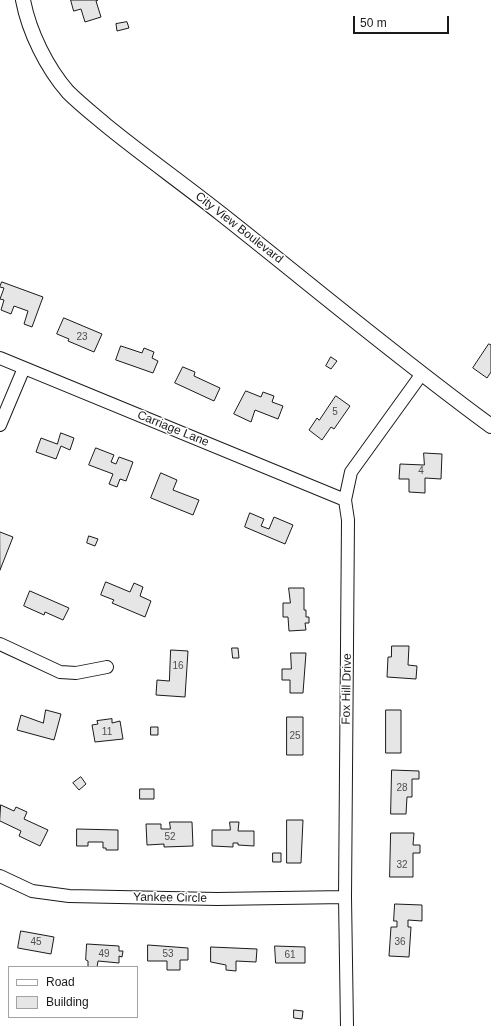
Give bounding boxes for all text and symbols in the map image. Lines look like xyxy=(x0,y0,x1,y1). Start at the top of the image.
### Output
scale bar xyxy=(355,8,451,34)
text: 50 m xyxy=(360,16,387,30)
street label: City View Boulevard xyxy=(192,189,286,267)
house number: 23 xyxy=(76,331,88,343)
house number: 5 xyxy=(332,406,338,418)
street label: Carriage Lane xyxy=(135,408,211,450)
house number: 4 xyxy=(418,465,424,477)
street label: Fox Hill Drive xyxy=(339,653,355,725)
house number: 16 xyxy=(172,660,184,672)
house number: 11 xyxy=(102,726,112,738)
house number: 25 xyxy=(289,730,301,742)
house number: 28 xyxy=(396,782,408,794)
house number: 52 xyxy=(164,831,176,843)
house number: 32 xyxy=(396,859,408,871)
street label: Yankee Circle xyxy=(133,890,207,906)
house number: 45 xyxy=(30,936,42,948)
house number: 36 xyxy=(394,936,406,948)
house number: 49 xyxy=(98,948,110,960)
house number: 53 xyxy=(162,948,174,960)
house number: 61 xyxy=(284,949,296,961)
legend xyxy=(8,966,138,1018)
text: Road xyxy=(46,975,75,989)
text: Building xyxy=(46,995,89,1009)

